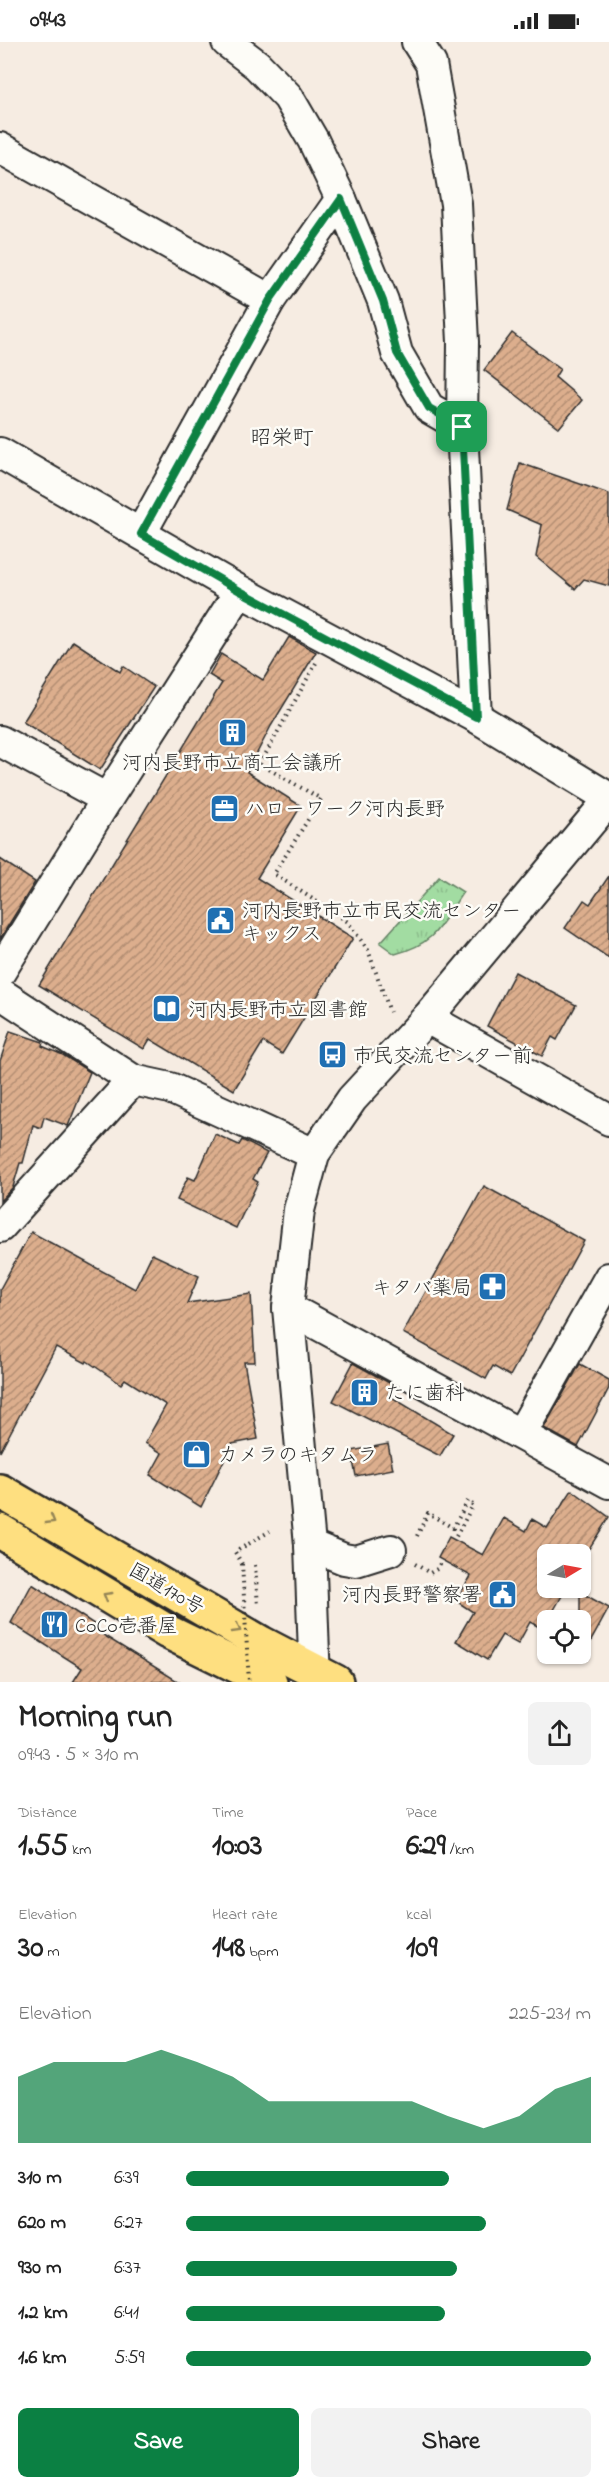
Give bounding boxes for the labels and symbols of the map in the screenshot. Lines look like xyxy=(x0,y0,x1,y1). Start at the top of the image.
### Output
pin xyxy=(436,401,487,452)
district label: 昭栄町 xyxy=(251,424,314,454)
building icon: 河内長野市立商工会議所 xyxy=(216,716,248,748)
place label: 河内長野市立商工会議所 xyxy=(122,750,342,779)
office icon: ハローワーク河内長野 xyxy=(208,792,240,824)
place label: ハローワーク河内長野 xyxy=(245,796,445,825)
place label: 河内長野市立市民交流センター キックス xyxy=(242,898,521,950)
public building icon: 河内長野市立市民交流センター キックス xyxy=(205,905,237,937)
library icon: 河内長野市立図書館 xyxy=(151,993,183,1025)
place label: 河内長野市立図書館 xyxy=(188,997,368,1026)
bus stop icon: 市民交流センター前 xyxy=(316,1039,348,1071)
place label: 市民交流センター前 xyxy=(353,1043,532,1072)
pharmacy icon: キタバ薬局 xyxy=(477,1271,509,1303)
place label: キタバ薬局 xyxy=(372,1275,472,1304)
building icon: たに歯科 xyxy=(348,1376,380,1408)
place label: たに歯科 xyxy=(385,1380,465,1409)
shop icon: カメラのキタムラ xyxy=(181,1438,213,1470)
place label: カメラのキタムラ xyxy=(218,1442,378,1471)
one-way arrow xyxy=(44,1513,55,1525)
north arrow xyxy=(537,1544,591,1598)
street label: 国道170号 xyxy=(122,1557,209,1624)
public building icon: 河内長野警察署 xyxy=(487,1578,519,1610)
place label: 河内長野警察署 xyxy=(342,1582,482,1611)
one-way arrow xyxy=(103,1591,113,1603)
restaurant icon: CoCo壱番屋 xyxy=(38,1609,70,1641)
place label: CoCo壱番屋 xyxy=(75,1613,178,1642)
one-way arrow xyxy=(231,1622,241,1633)

